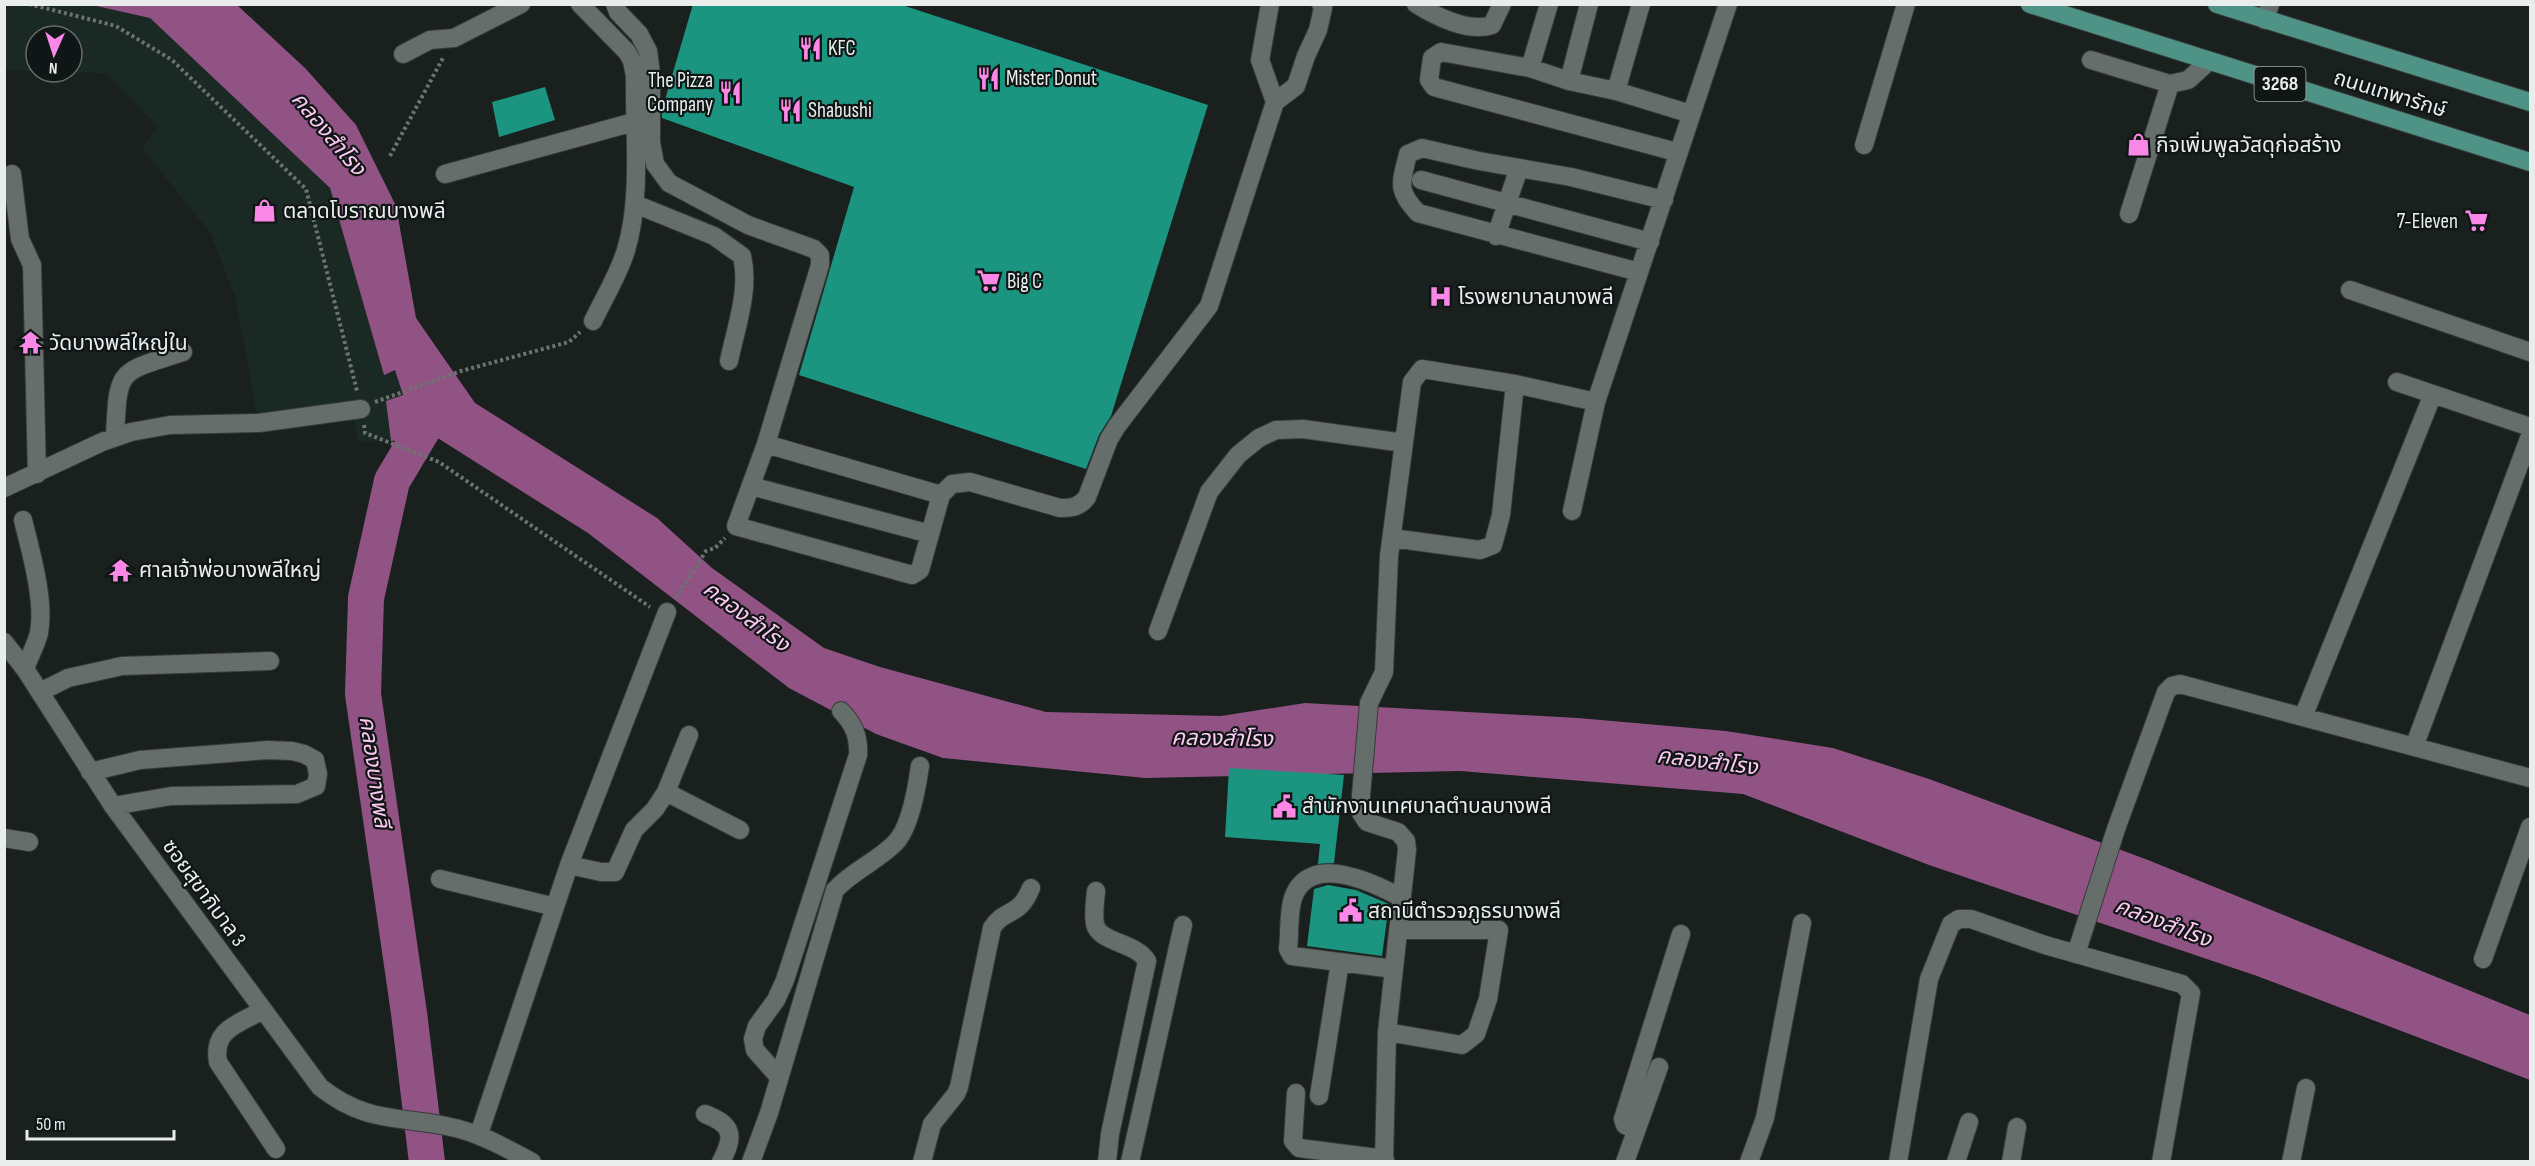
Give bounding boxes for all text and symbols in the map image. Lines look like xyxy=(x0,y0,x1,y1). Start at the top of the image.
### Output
north arrow xyxy=(24,24,84,84)
restaurant icon: KFC xyxy=(797,35,823,61)
place label: KFC xyxy=(828,36,856,61)
text: N xyxy=(49,58,58,77)
restaurant icon: Mister Donut xyxy=(975,65,1001,91)
street label: ถนนเทพารักษ์ xyxy=(2331,65,2449,123)
place label: Mister Donut xyxy=(1006,66,1097,91)
road number: 3268 xyxy=(2254,67,2306,101)
place label: The Pizza Company xyxy=(647,68,713,117)
restaurant icon: The Pizza Company xyxy=(718,79,744,105)
water label: คลองสำโรง xyxy=(285,87,372,182)
restaurant icon: Shabushi xyxy=(777,97,803,123)
place label: Shabushi xyxy=(808,98,872,123)
place label: กิจเพิ่มพูลวัสดุก่อสร้าง xyxy=(2156,131,2342,158)
shop icon: กิจเพิ่มพูลวัสดุก่อสร้าง xyxy=(2125,132,2151,158)
shop icon: ตลาดโบราณบางพลี xyxy=(252,198,278,224)
place label: ตลาดโบราณบางพลี xyxy=(283,199,446,224)
supermarket icon: 7-Eleven xyxy=(2463,208,2489,234)
place label: 7-Eleven xyxy=(2397,209,2458,234)
supermarket icon: Big C xyxy=(976,268,1002,294)
place label: Big C xyxy=(1007,269,1042,294)
hospital icon: โรงพยาบาลบางพลี xyxy=(1427,284,1453,310)
place label: โรงพยาบาลบางพลี xyxy=(1458,285,1614,310)
temple icon: วัดบางพลีใหญ่ใน xyxy=(18,330,44,356)
place label: วัดบางพลีใหญ่ใน xyxy=(49,331,188,356)
temple icon: ศาลเจ้าพ่อบางพลีใหญ่ xyxy=(108,557,134,583)
place label: ศาลเจ้าพ่อบางพลีใหญ่ xyxy=(139,558,321,583)
water label: คลองสำโรง xyxy=(697,576,795,659)
water label: คลองบางพลี xyxy=(353,714,396,832)
water label: คลองสำโรง xyxy=(1171,725,1274,753)
water label: คลองสำโรง xyxy=(1655,742,1760,782)
public building icon: สำนักงานเทศบาลตำบลบางพลี xyxy=(1271,793,1297,819)
place label: สำนักงานเทศบาลตำบลบางพลี xyxy=(1302,794,1552,819)
street label: ซอยสุขาภิบาล 3 xyxy=(157,835,251,951)
water label: คลองสำโรง xyxy=(2111,892,2216,954)
public building icon: สถานีตำรวจภูธรบางพลี xyxy=(1337,898,1363,924)
place label: สถานีตำรวจภูธรบางพลี xyxy=(1368,899,1561,924)
scale bar xyxy=(27,1103,174,1141)
text: 50 m xyxy=(36,1114,66,1135)

